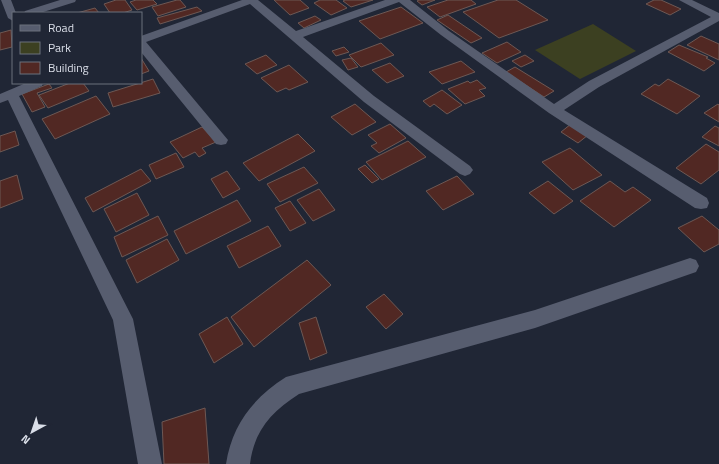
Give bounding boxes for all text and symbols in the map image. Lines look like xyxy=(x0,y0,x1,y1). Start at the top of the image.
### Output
legend xyxy=(12,12,142,84)
text: Road xyxy=(48,18,74,37)
text: Park xyxy=(48,38,71,57)
text: Building xyxy=(48,58,89,77)
north arrow xyxy=(12,412,52,452)
text: N xyxy=(18,431,34,448)

